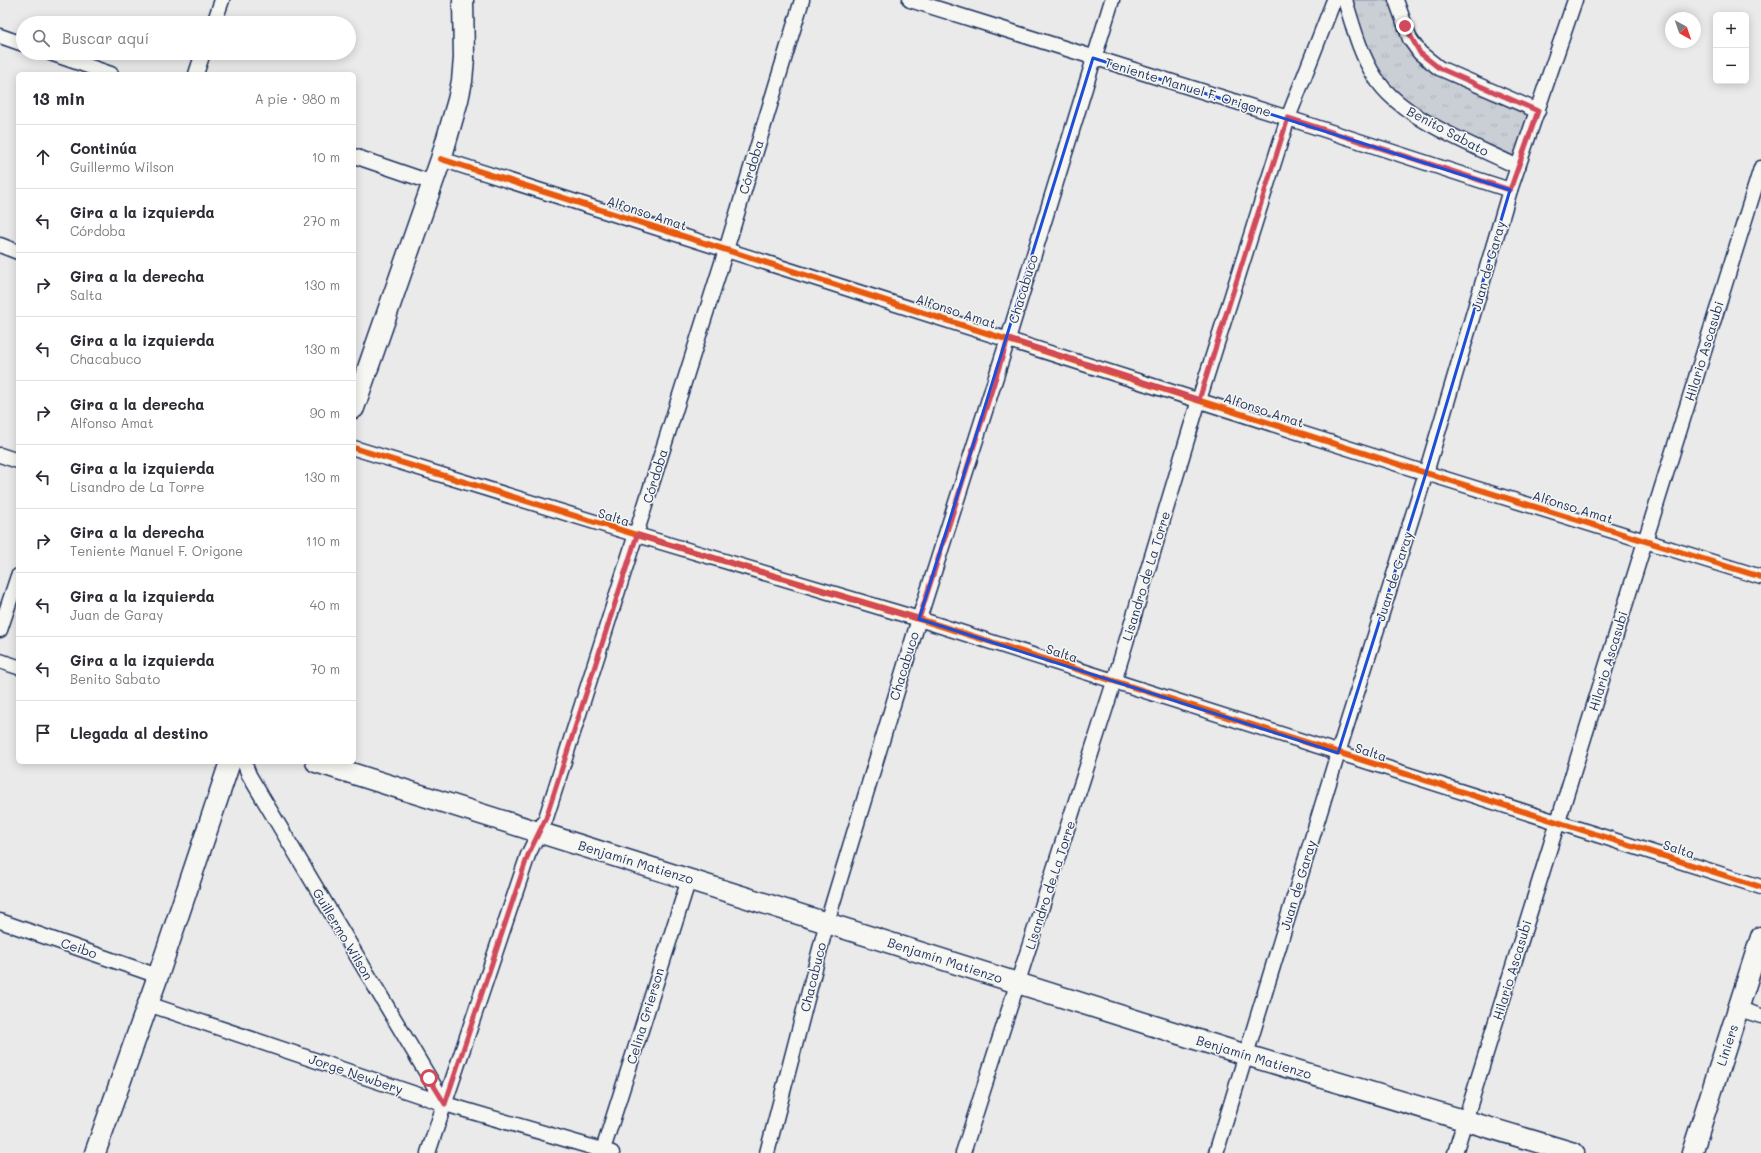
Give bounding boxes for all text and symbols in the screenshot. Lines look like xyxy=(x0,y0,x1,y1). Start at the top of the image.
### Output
north arrow xyxy=(1665,12,1701,48)
map controls xyxy=(1713,12,1749,84)
button: + xyxy=(1713,12,1749,48)
search box xyxy=(16,16,356,60)
route end xyxy=(1396,17,1414,35)
icon: search xyxy=(30,27,52,49)
text: Buscar aquí xyxy=(62,28,149,48)
button: − xyxy=(1713,48,1749,84)
street label: Teniente Manuel F. Origone xyxy=(1103,53,1273,120)
text: 13 min xyxy=(32,87,85,109)
text: A pie · 980 m xyxy=(255,90,340,107)
street label: Benito Sabato xyxy=(1404,102,1492,159)
text: Continúa xyxy=(70,138,137,158)
street label: Córdoba xyxy=(734,138,767,196)
icon: ahead xyxy=(32,146,54,168)
text: 10 m xyxy=(312,148,340,165)
text: Guillermo Wilson xyxy=(70,158,174,175)
street label: Alfonso Amat xyxy=(605,192,690,234)
text: Gira a la izquierda xyxy=(70,202,215,222)
icon: left xyxy=(32,210,54,232)
text: 270 m xyxy=(303,212,340,229)
street label: Juan de Garay xyxy=(1466,218,1509,313)
text: Córdoba xyxy=(70,222,126,239)
street label: Chacabuco xyxy=(1004,252,1041,325)
text: Gira a la derecha xyxy=(70,266,204,286)
icon: right xyxy=(32,274,54,296)
text: 130 m xyxy=(304,276,340,293)
text: Salta xyxy=(70,286,103,303)
street label: Alfonso Amat xyxy=(914,290,999,332)
street label: Hilario Ascasubi xyxy=(1680,299,1727,403)
text: Gira a la izquierda xyxy=(70,330,215,350)
icon: left xyxy=(32,338,54,360)
text: 130 m xyxy=(304,340,340,357)
text: Chacabuco xyxy=(70,350,141,367)
street label: Alfonso Amat xyxy=(1222,389,1307,431)
text: Gira a la derecha xyxy=(70,394,204,414)
icon: right xyxy=(32,402,54,424)
text: 90 m xyxy=(310,404,340,421)
text: Alfonso Amat xyxy=(70,414,154,431)
street label: Córdoba xyxy=(638,447,671,505)
text: Gira a la izquierda xyxy=(70,458,215,478)
icon: left xyxy=(32,466,54,488)
text: 130 m xyxy=(304,468,340,485)
text: Lisandro de La Torre xyxy=(70,478,205,495)
street label: Alfonso Amat xyxy=(1531,486,1616,527)
street label: Salta xyxy=(596,504,632,529)
street label: Lisandro de La Torre xyxy=(1118,509,1173,643)
text: Gira a la derecha xyxy=(70,522,204,542)
street label: Juan de Garay xyxy=(1371,529,1416,623)
icon: right xyxy=(32,530,54,552)
text: 110 m xyxy=(306,532,340,549)
text: Teniente Manuel F. Origone xyxy=(70,542,243,559)
text: Gira a la izquierda xyxy=(70,586,215,606)
icon: left xyxy=(32,594,54,616)
text: 40 m xyxy=(310,596,340,613)
text: Juan de Garay xyxy=(70,606,163,623)
street label: Hilario Ascasubi xyxy=(1584,609,1631,713)
street label: Chacabuco xyxy=(885,629,922,702)
street label: Salta xyxy=(1044,639,1080,666)
text: Gira a la izquierda xyxy=(70,650,215,670)
icon: left xyxy=(32,658,54,680)
text: 70 m xyxy=(310,660,340,677)
text: Benito Sabato xyxy=(70,670,160,687)
icon: arrive xyxy=(32,722,54,744)
text: Llegada al destino xyxy=(70,723,208,743)
street label: Salta xyxy=(1353,738,1389,765)
street label: Lisandro de La Torre xyxy=(1021,818,1078,952)
street label: Salta xyxy=(1661,835,1697,862)
street label: Benjamín Matienzo xyxy=(576,836,696,887)
street label: Juan de Garay xyxy=(1276,838,1319,932)
street label: Guillermo Wilson xyxy=(309,885,377,983)
street label: Hilario Ascasubi xyxy=(1488,918,1535,1022)
street label: Ceibo xyxy=(59,933,100,962)
street label: Benjamín Matienzo xyxy=(885,933,1005,986)
street label: Chacabuco xyxy=(796,940,829,1013)
street label: Celina Grierson xyxy=(622,966,667,1066)
street label: Liniers xyxy=(1712,1022,1741,1068)
street label: Benjamín Matienzo xyxy=(1194,1031,1314,1082)
street label: Jorge Newbery xyxy=(307,1049,406,1098)
route start xyxy=(420,1069,438,1087)

